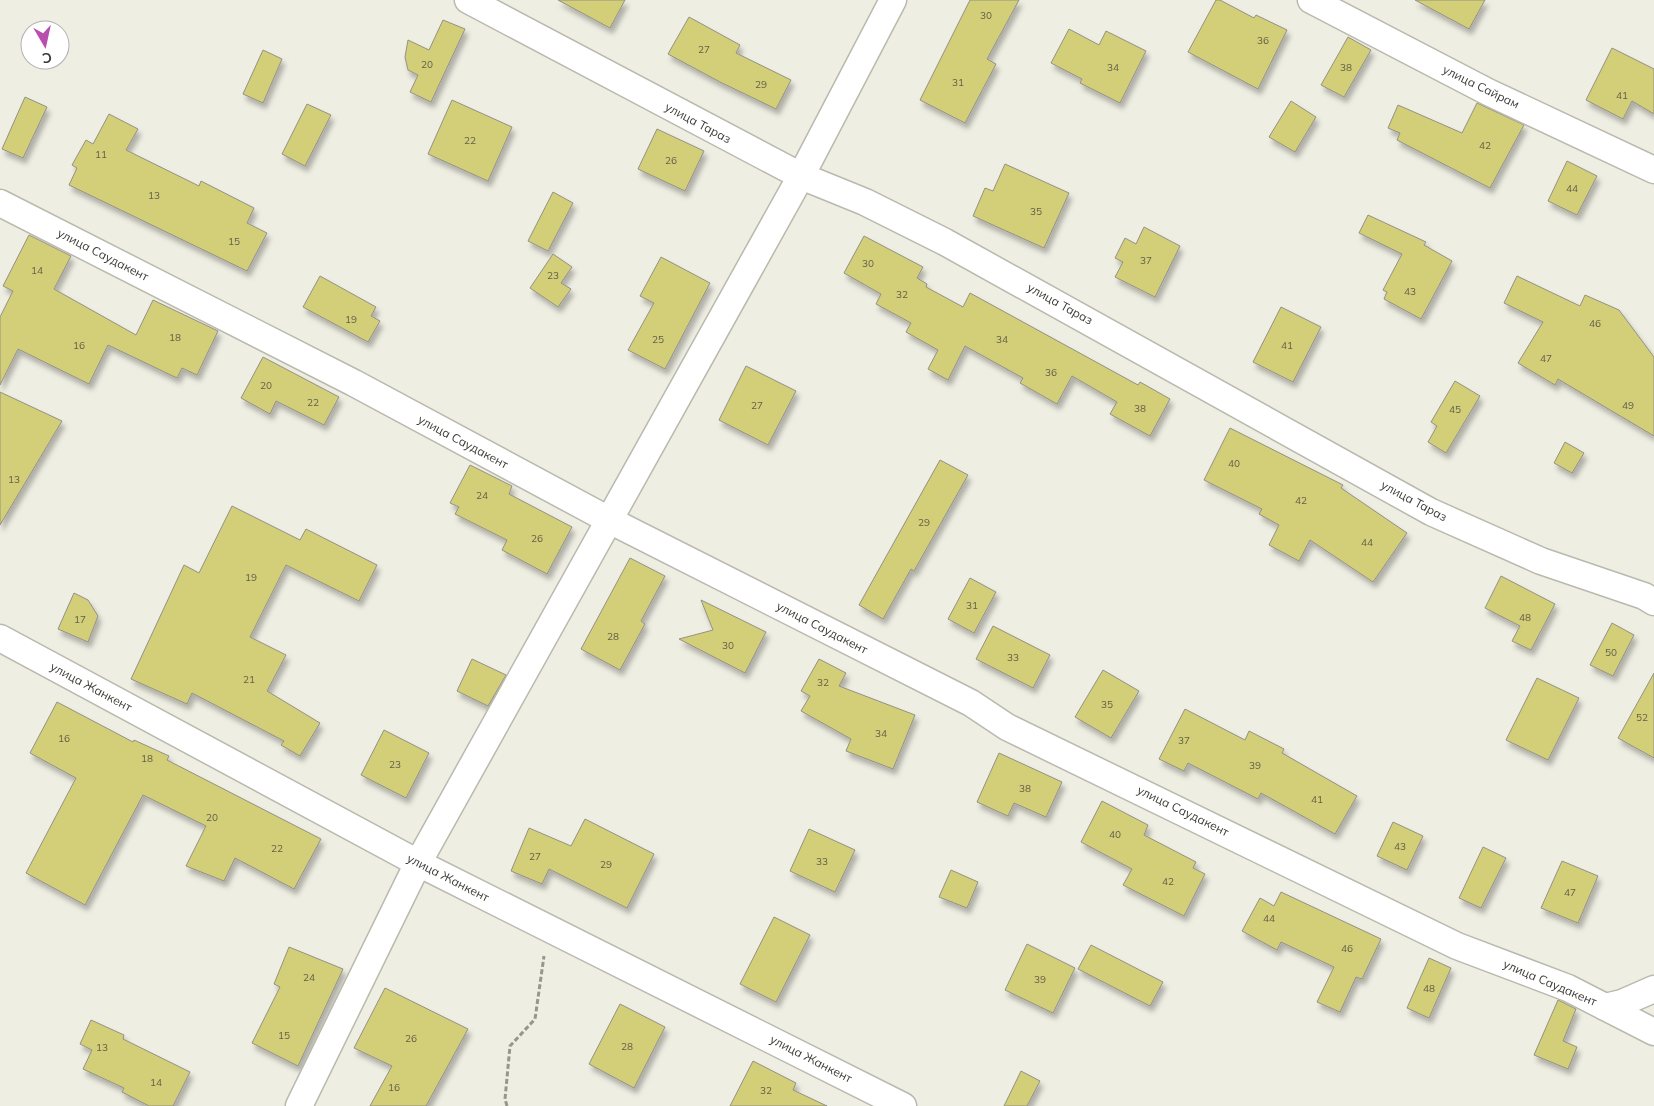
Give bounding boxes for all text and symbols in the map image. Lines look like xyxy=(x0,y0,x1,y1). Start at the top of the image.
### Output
house number: 30 xyxy=(980,9,992,22)
north arrow xyxy=(20,20,70,70)
house number: 36 xyxy=(1257,34,1269,47)
house number: 27 xyxy=(698,43,710,56)
text: С xyxy=(41,48,53,67)
house number: 20 xyxy=(421,58,433,71)
house number: 34 xyxy=(1107,61,1119,74)
house number: 38 xyxy=(1340,61,1352,74)
street label: улица Сайрам xyxy=(1440,62,1522,112)
house number: 31 xyxy=(952,76,964,89)
house number: 29 xyxy=(755,78,767,91)
house number: 41 xyxy=(1616,89,1628,102)
street label: улица Тараз xyxy=(663,99,734,146)
house number: 22 xyxy=(464,134,476,147)
house number: 42 xyxy=(1479,139,1491,152)
house number: 11 xyxy=(95,148,107,161)
house number: 26 xyxy=(665,154,677,167)
house number: 44 xyxy=(1566,182,1578,195)
house number: 13 xyxy=(148,189,160,202)
house number: 35 xyxy=(1030,205,1042,218)
street label: улица Саудакент xyxy=(55,225,152,284)
house number: 15 xyxy=(228,235,240,248)
house number: 37 xyxy=(1140,254,1152,267)
house number: 30 xyxy=(862,257,874,270)
house number: 14 xyxy=(31,264,43,277)
house number: 23 xyxy=(547,269,559,282)
street label: улица Тараз xyxy=(1025,279,1096,328)
house number: 43 xyxy=(1404,285,1416,298)
house number: 32 xyxy=(896,288,908,301)
house number: 19 xyxy=(345,313,357,326)
house number: 46 xyxy=(1589,317,1601,330)
house number: 18 xyxy=(169,331,181,344)
house number: 25 xyxy=(652,333,664,346)
house number: 34 xyxy=(996,333,1008,346)
house number: 16 xyxy=(73,339,85,352)
house number: 41 xyxy=(1281,339,1293,352)
house number: 47 xyxy=(1540,352,1552,365)
house number: 36 xyxy=(1045,366,1057,379)
house number: 20 xyxy=(260,379,272,392)
house number: 22 xyxy=(307,396,319,409)
house number: 27 xyxy=(751,399,763,412)
house number: 49 xyxy=(1622,399,1634,412)
house number: 38 xyxy=(1134,402,1146,415)
house number: 45 xyxy=(1449,403,1461,416)
street label: улица Саудакент xyxy=(415,411,511,472)
house number: 40 xyxy=(1228,457,1240,470)
house number: 13 xyxy=(8,473,20,486)
street label: улица Тараз xyxy=(1379,477,1450,524)
house number: 24 xyxy=(476,489,488,502)
house number: 42 xyxy=(1295,494,1307,507)
house number: 29 xyxy=(918,516,930,529)
house number: 26 xyxy=(531,532,543,545)
house number: 44 xyxy=(1361,536,1373,549)
house number: 19 xyxy=(245,571,257,584)
street label: улица Саудакент xyxy=(774,598,871,657)
house number: 31 xyxy=(966,599,978,612)
house number: 48 xyxy=(1519,611,1531,624)
house number: 17 xyxy=(74,613,86,626)
house number: 28 xyxy=(607,630,619,643)
house number: 30 xyxy=(722,639,734,652)
house number: 50 xyxy=(1605,646,1617,659)
house number: 33 xyxy=(1007,651,1019,664)
street label: улица Жанкент xyxy=(48,659,135,715)
house number: 21 xyxy=(243,673,255,686)
house number: 32 xyxy=(817,676,829,689)
house number: 35 xyxy=(1101,698,1113,711)
house number: 52 xyxy=(1636,711,1648,724)
house number: 34 xyxy=(875,727,887,740)
house number: 16 xyxy=(58,732,70,745)
house number: 37 xyxy=(1178,734,1190,747)
house number: 18 xyxy=(141,752,153,765)
house number: 23 xyxy=(389,758,401,771)
house number: 39 xyxy=(1249,759,1261,772)
house number: 38 xyxy=(1019,782,1031,795)
street label: улица Саудакент xyxy=(1135,782,1232,839)
house number: 41 xyxy=(1311,793,1323,806)
house number: 20 xyxy=(206,811,218,824)
house number: 40 xyxy=(1109,828,1121,841)
house number: 43 xyxy=(1394,840,1406,853)
house number: 22 xyxy=(271,842,283,855)
street label: улица Жанкент xyxy=(405,850,492,905)
house number: 27 xyxy=(529,850,541,863)
house number: 33 xyxy=(816,855,828,868)
house number: 29 xyxy=(600,858,612,871)
house number: 42 xyxy=(1162,875,1174,888)
house number: 47 xyxy=(1564,886,1576,899)
house number: 44 xyxy=(1263,912,1275,925)
house number: 46 xyxy=(1341,942,1353,955)
street label: улица Саудакент xyxy=(1501,956,1600,1009)
house number: 24 xyxy=(303,971,315,984)
house number: 39 xyxy=(1034,973,1046,986)
house number: 48 xyxy=(1423,982,1435,995)
house number: 15 xyxy=(278,1029,290,1042)
street label: улица Жанкент xyxy=(768,1031,855,1086)
house number: 26 xyxy=(405,1032,417,1045)
house number: 28 xyxy=(621,1040,633,1053)
house number: 13 xyxy=(96,1041,108,1054)
house number: 14 xyxy=(150,1076,162,1089)
house number: 16 xyxy=(388,1081,400,1094)
house number: 32 xyxy=(760,1084,772,1097)

